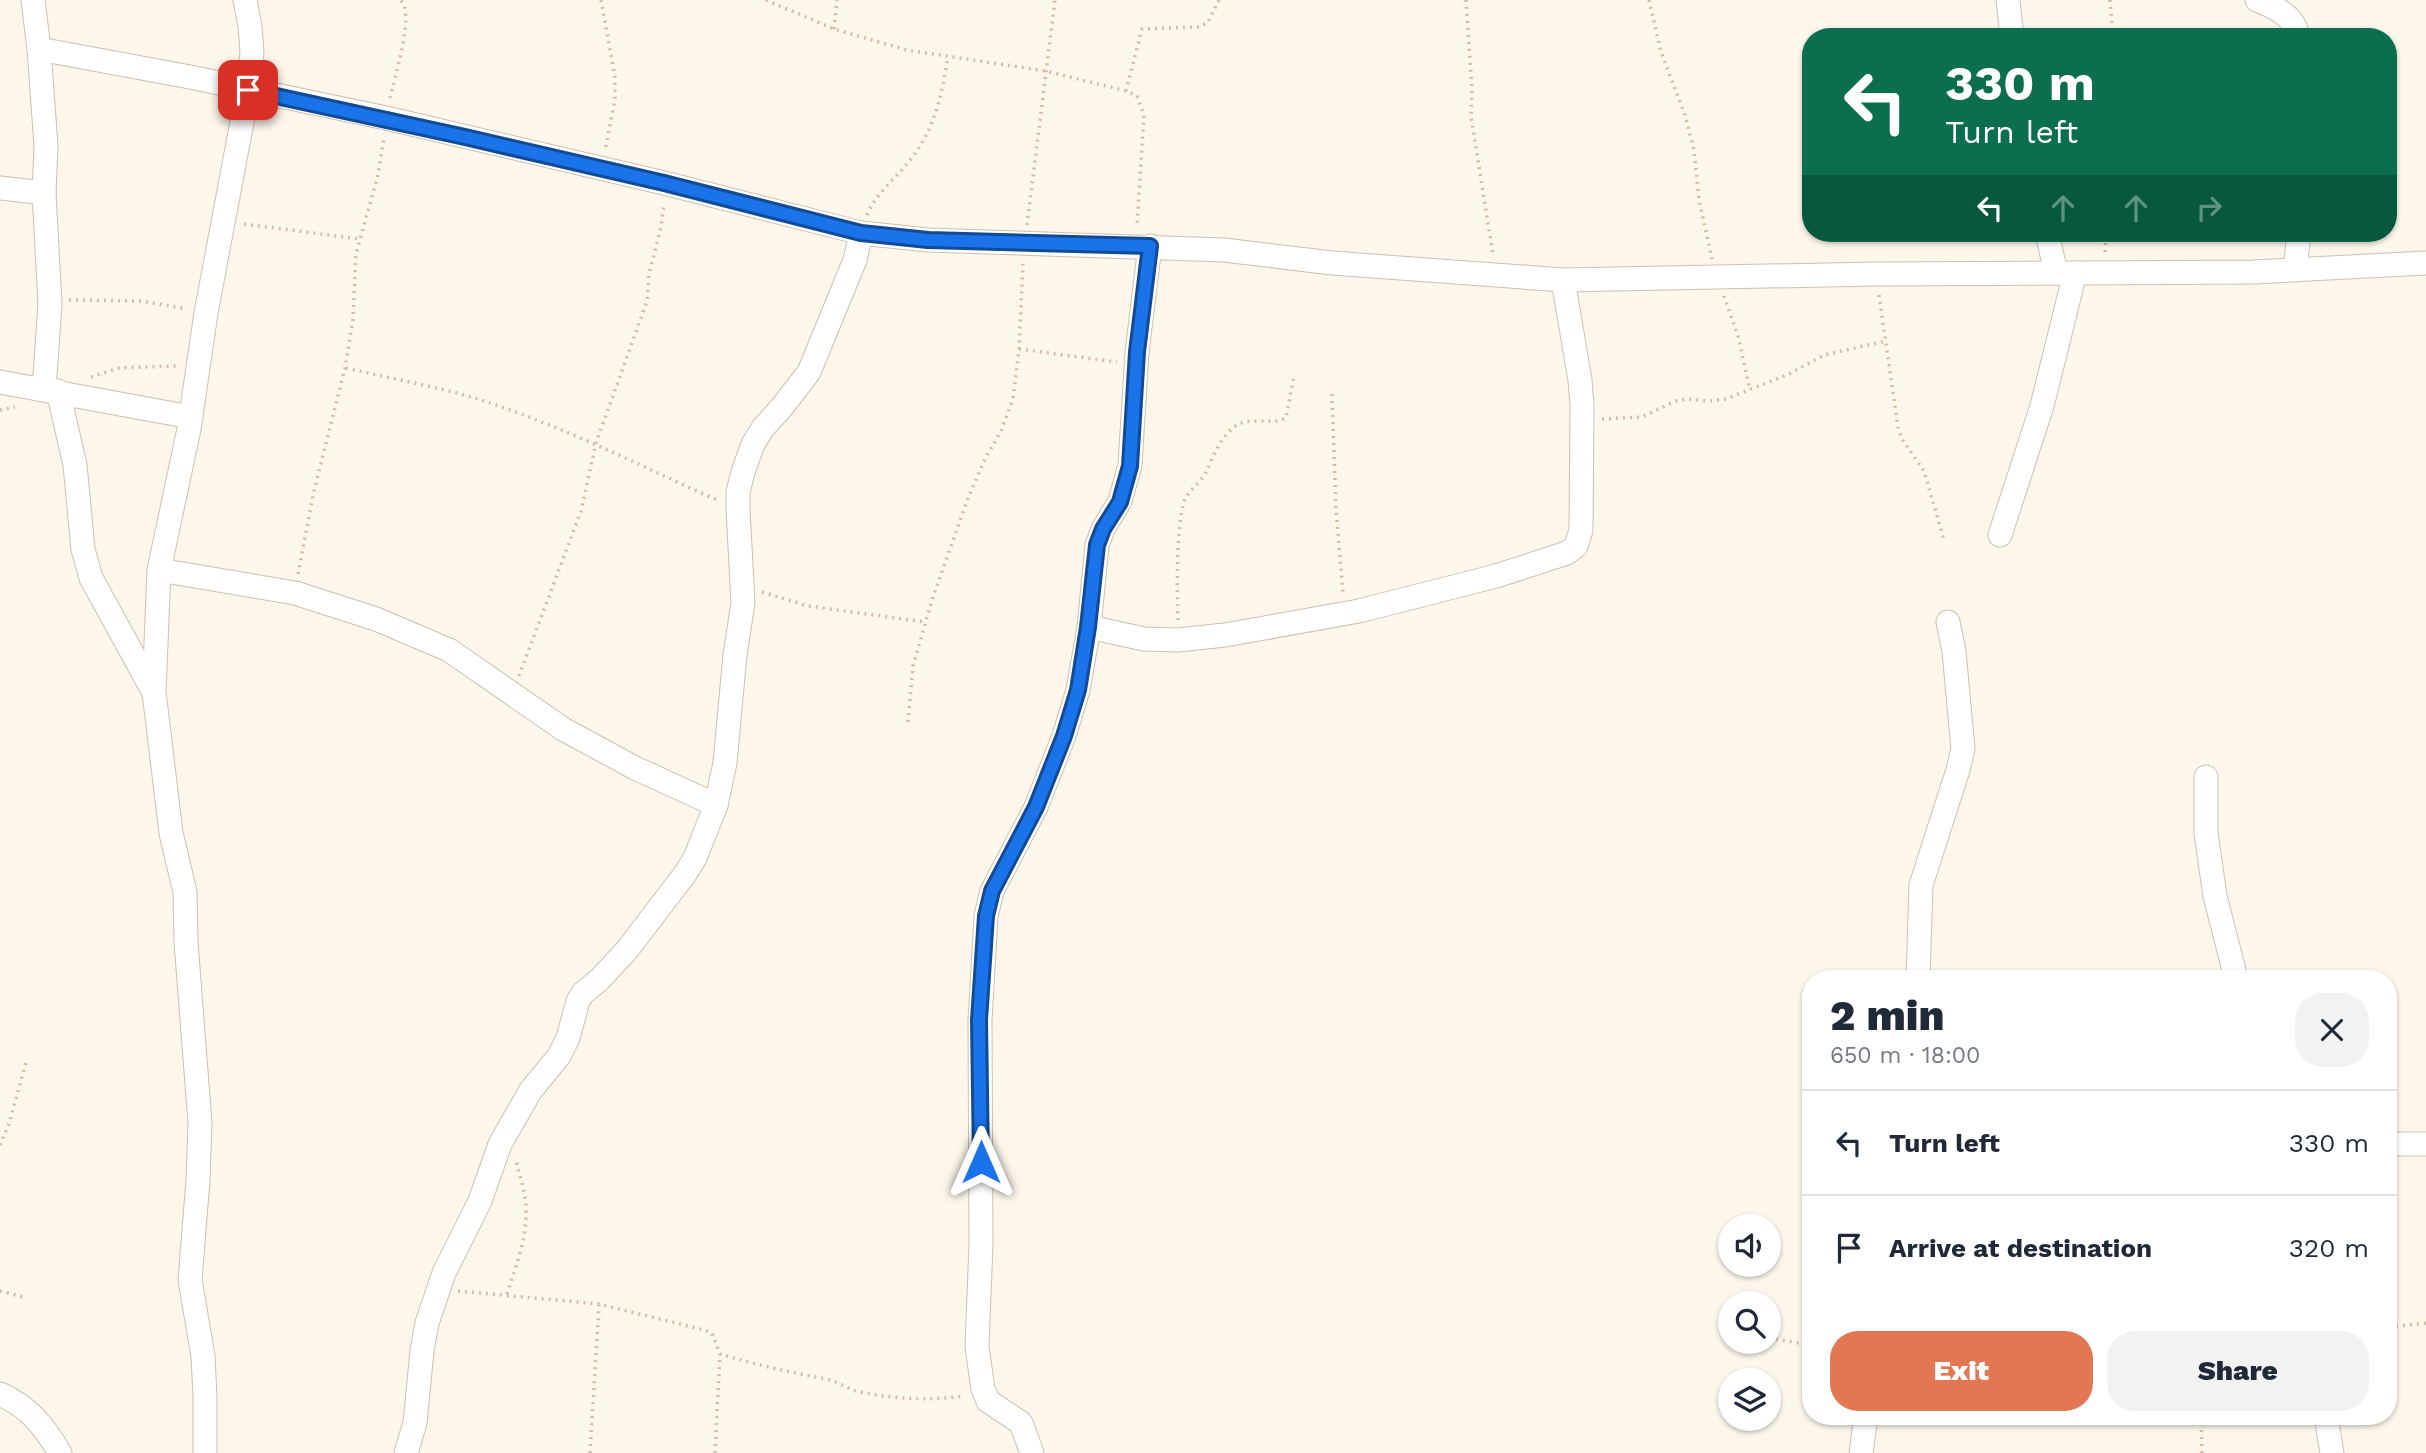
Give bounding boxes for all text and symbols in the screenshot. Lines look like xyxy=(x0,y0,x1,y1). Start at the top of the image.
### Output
text: 330 m xyxy=(1945,54,2095,112)
icon: left xyxy=(1830,56,1921,147)
pin xyxy=(218,60,278,120)
icon: arrive xyxy=(229,71,267,109)
text: Turn left xyxy=(1945,113,2078,151)
icon: left xyxy=(1971,189,2009,227)
icon: ahead xyxy=(2044,189,2082,227)
icon: ahead xyxy=(2117,189,2155,227)
icon: right xyxy=(2190,189,2228,227)
text: 2 min xyxy=(1830,991,1944,1040)
button: close xyxy=(2295,993,2369,1067)
text: 650 m · 18:00 xyxy=(1830,1042,1980,1069)
icon: left xyxy=(1830,1124,1868,1162)
position arrow xyxy=(944,1125,1018,1199)
text: Turn left xyxy=(1889,1128,2000,1158)
text: 330 m xyxy=(2289,1128,2369,1158)
map controls xyxy=(1718,1214,1781,1431)
button: sound xyxy=(1718,1214,1781,1277)
icon: arrive xyxy=(1830,1229,1868,1267)
text: Arrive at destination xyxy=(1889,1233,2152,1263)
text: 320 m xyxy=(2289,1233,2369,1263)
button: search xyxy=(1718,1291,1781,1354)
button: Exit xyxy=(1830,1331,2093,1411)
button: Share xyxy=(2107,1331,2369,1411)
button: layers xyxy=(1718,1368,1781,1431)

